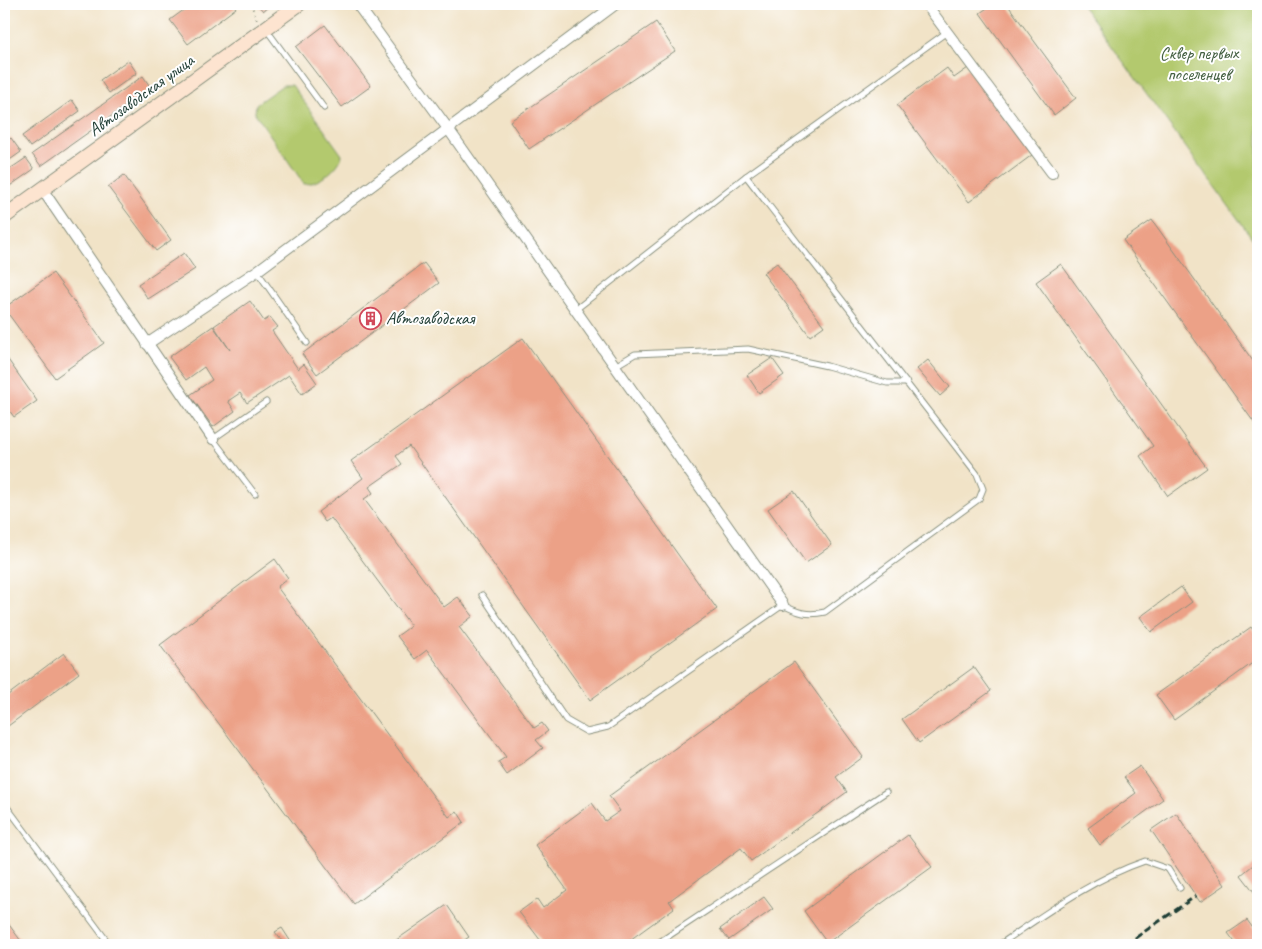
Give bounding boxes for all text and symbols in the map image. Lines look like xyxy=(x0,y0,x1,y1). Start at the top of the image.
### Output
park label: Сквер первых поселенцев xyxy=(1160,42,1240,85)
street label: Автозаводская улица xyxy=(84,48,200,141)
building icon: Автозаводская xyxy=(358,306,382,330)
place label: Автозаводская xyxy=(386,307,476,329)

